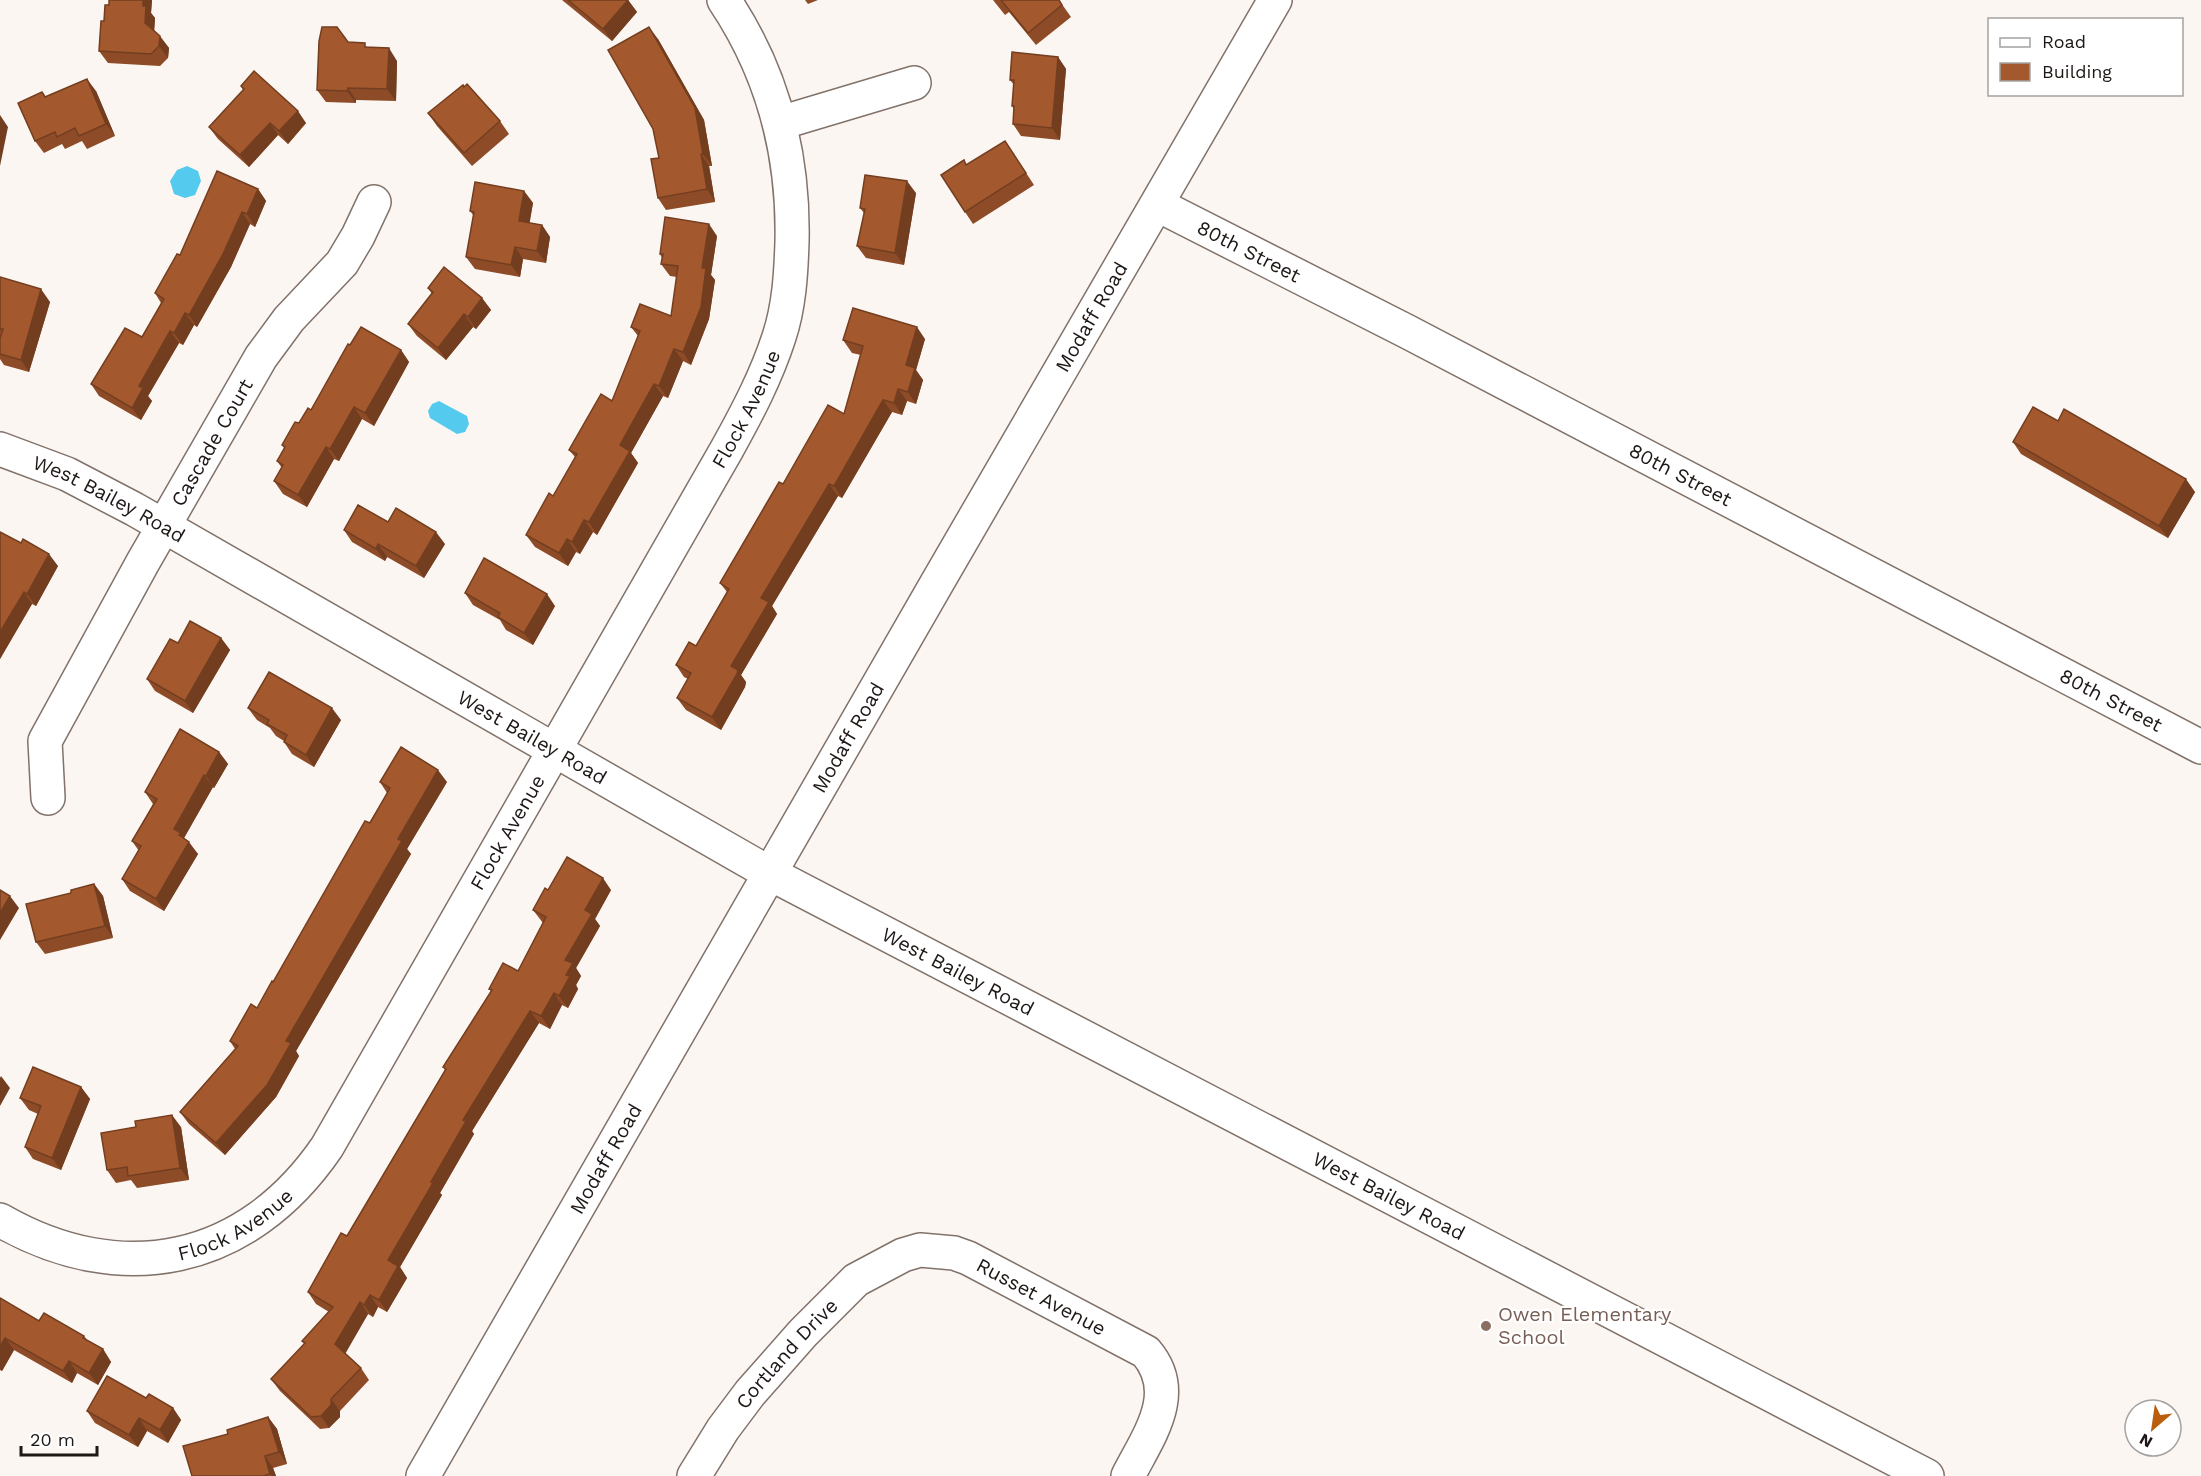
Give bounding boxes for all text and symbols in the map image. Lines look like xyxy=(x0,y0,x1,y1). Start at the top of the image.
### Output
legend xyxy=(1988,18,2183,96)
text: Road xyxy=(2042,31,2086,52)
text: Building xyxy=(2042,61,2112,82)
street label: 80th Street xyxy=(1193,215,1305,288)
street label: Modaff Road xyxy=(1050,258,1133,376)
street label: Flock Avenue xyxy=(706,347,785,473)
street label: Cascade Court xyxy=(166,374,258,511)
street label: 80th Street xyxy=(1625,438,1737,512)
street label: West Bailey Road xyxy=(29,450,189,548)
street label: 80th Street xyxy=(2056,663,2167,737)
street label: Modaff Road xyxy=(807,678,889,797)
street label: West Bailey Road xyxy=(453,685,611,789)
street label: Flock Avenue xyxy=(465,770,550,894)
street label: West Bailey Road xyxy=(878,922,1038,1021)
street label: Modaff Road xyxy=(564,1099,647,1218)
street label: West Bailey Road xyxy=(1309,1146,1469,1245)
street label: Flock Avenue xyxy=(175,1183,298,1266)
street label: Russet Avenue xyxy=(972,1253,1110,1341)
street label: Cortland Drive xyxy=(730,1293,843,1413)
place label: Owen Elementary School xyxy=(1498,1302,1672,1349)
marker: Owen Elementary School xyxy=(1479,1319,1493,1333)
north arrow xyxy=(2123,1398,2183,1458)
scale bar xyxy=(21,1419,98,1457)
text: 20 m xyxy=(30,1429,75,1450)
text: N xyxy=(2136,1429,2156,1452)

